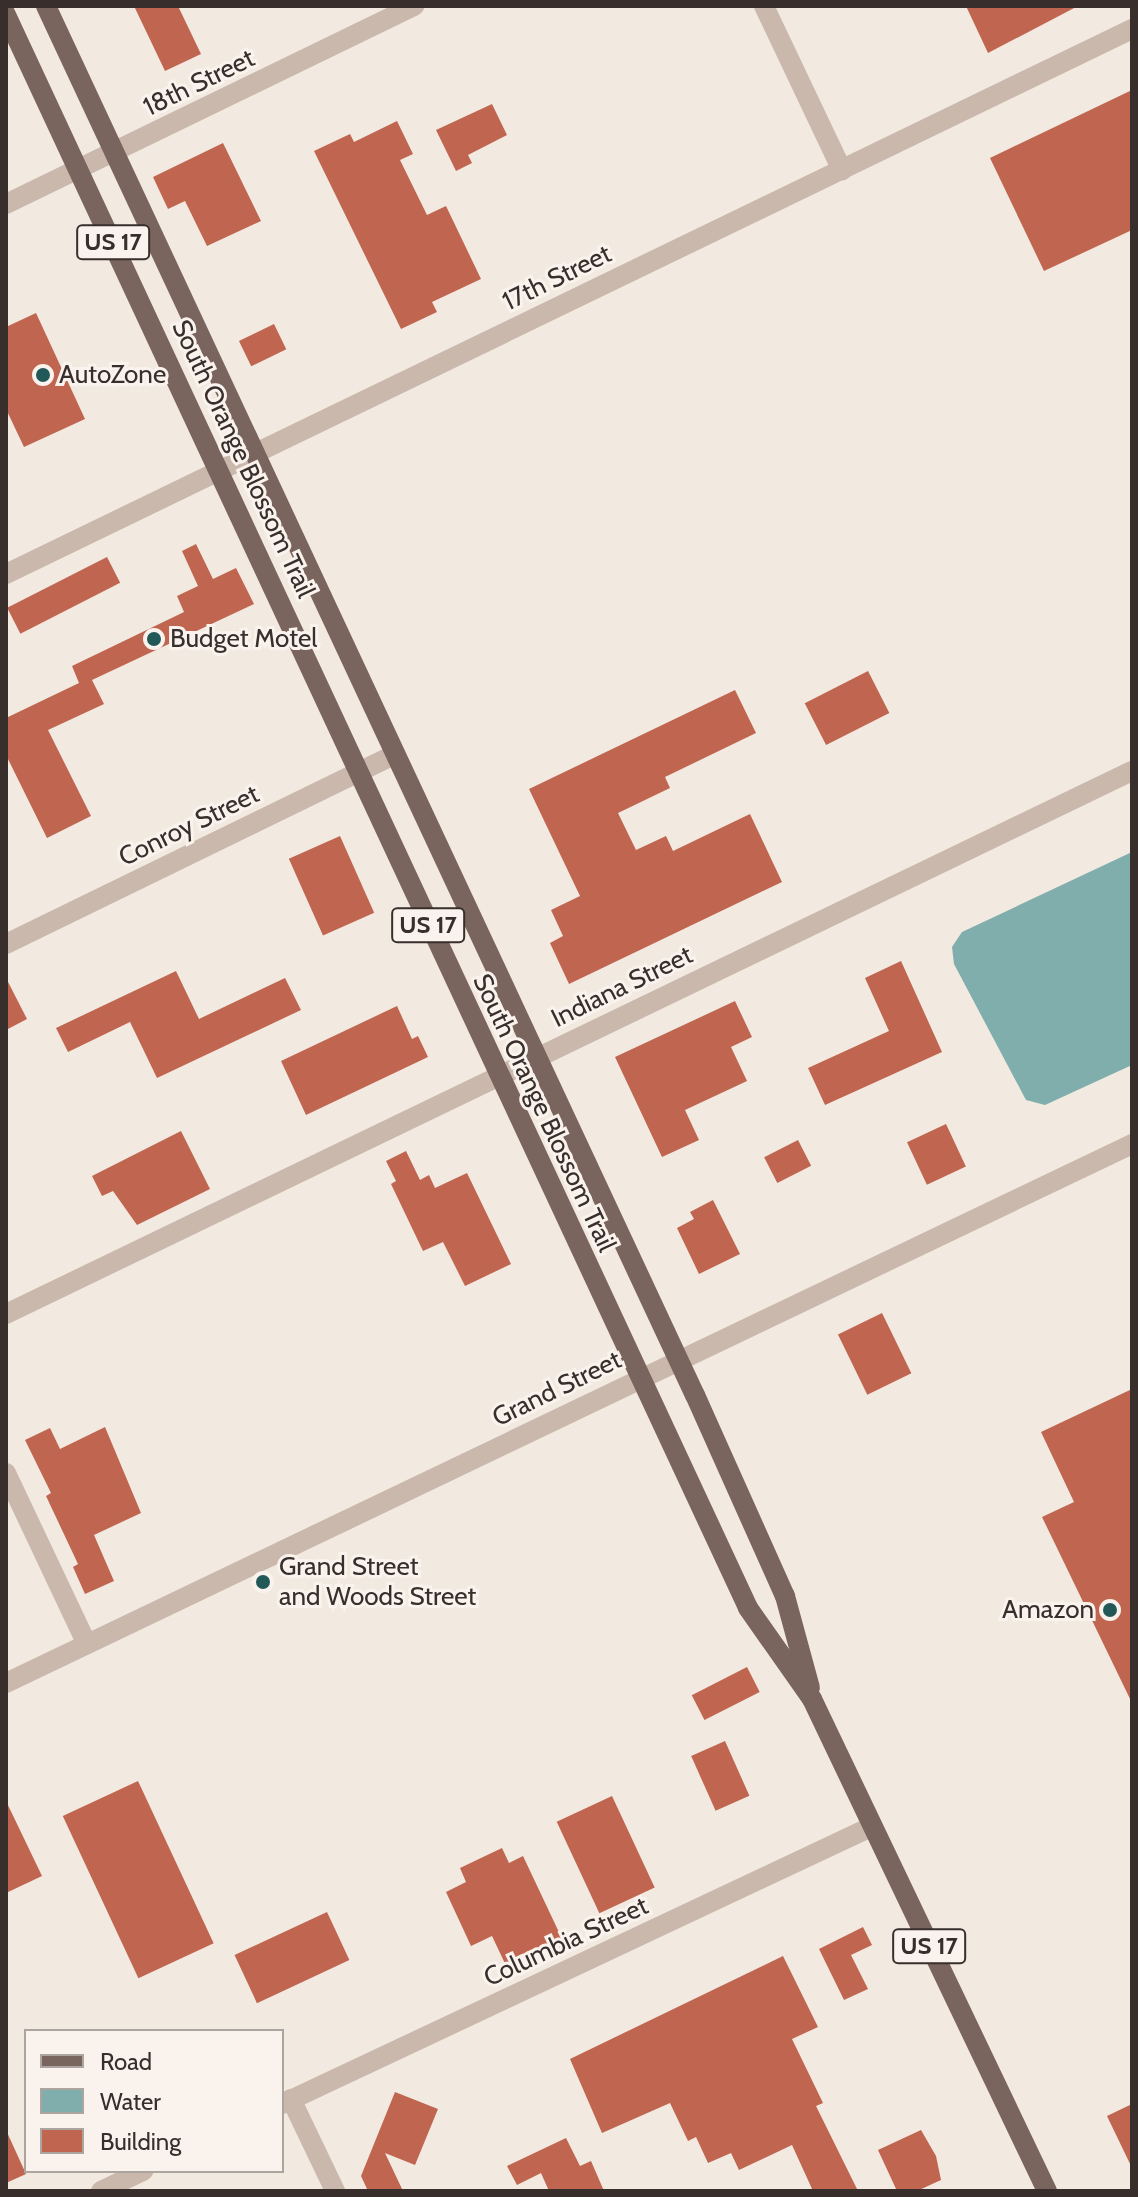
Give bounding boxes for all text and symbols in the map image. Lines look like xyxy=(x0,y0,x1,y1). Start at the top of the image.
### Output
street label: 18th Street xyxy=(138,43,260,123)
road number: US 17 xyxy=(75,222,151,262)
street label: 17th Street xyxy=(498,238,616,318)
street label: South Orange Blossom Trail xyxy=(165,315,321,603)
place label: AutoZone xyxy=(59,359,166,391)
marker: AutoZone xyxy=(34,366,52,384)
place label: Budget Motel xyxy=(170,623,317,655)
marker: Budget Motel xyxy=(145,630,163,648)
street label: Conroy Street xyxy=(114,779,264,873)
road number: US 17 xyxy=(390,905,466,945)
street label: Indiana Street xyxy=(546,939,698,1035)
street label: South Orange Blossom Trail xyxy=(466,969,622,1257)
street label: Grand Street xyxy=(487,1344,627,1434)
place label: Grand Street and Woods Street xyxy=(279,1551,476,1612)
marker: Grand Street and Woods Street xyxy=(254,1573,272,1591)
place label: Amazon xyxy=(1002,1594,1094,1626)
marker: Amazon xyxy=(1101,1601,1119,1619)
street label: Columbia Street xyxy=(479,1890,653,1994)
road number: US 17 xyxy=(891,1926,967,1966)
legend xyxy=(24,2029,284,2173)
text: Road xyxy=(100,2047,152,2076)
text: Water xyxy=(100,2087,161,2116)
text: Building xyxy=(100,2127,181,2156)

